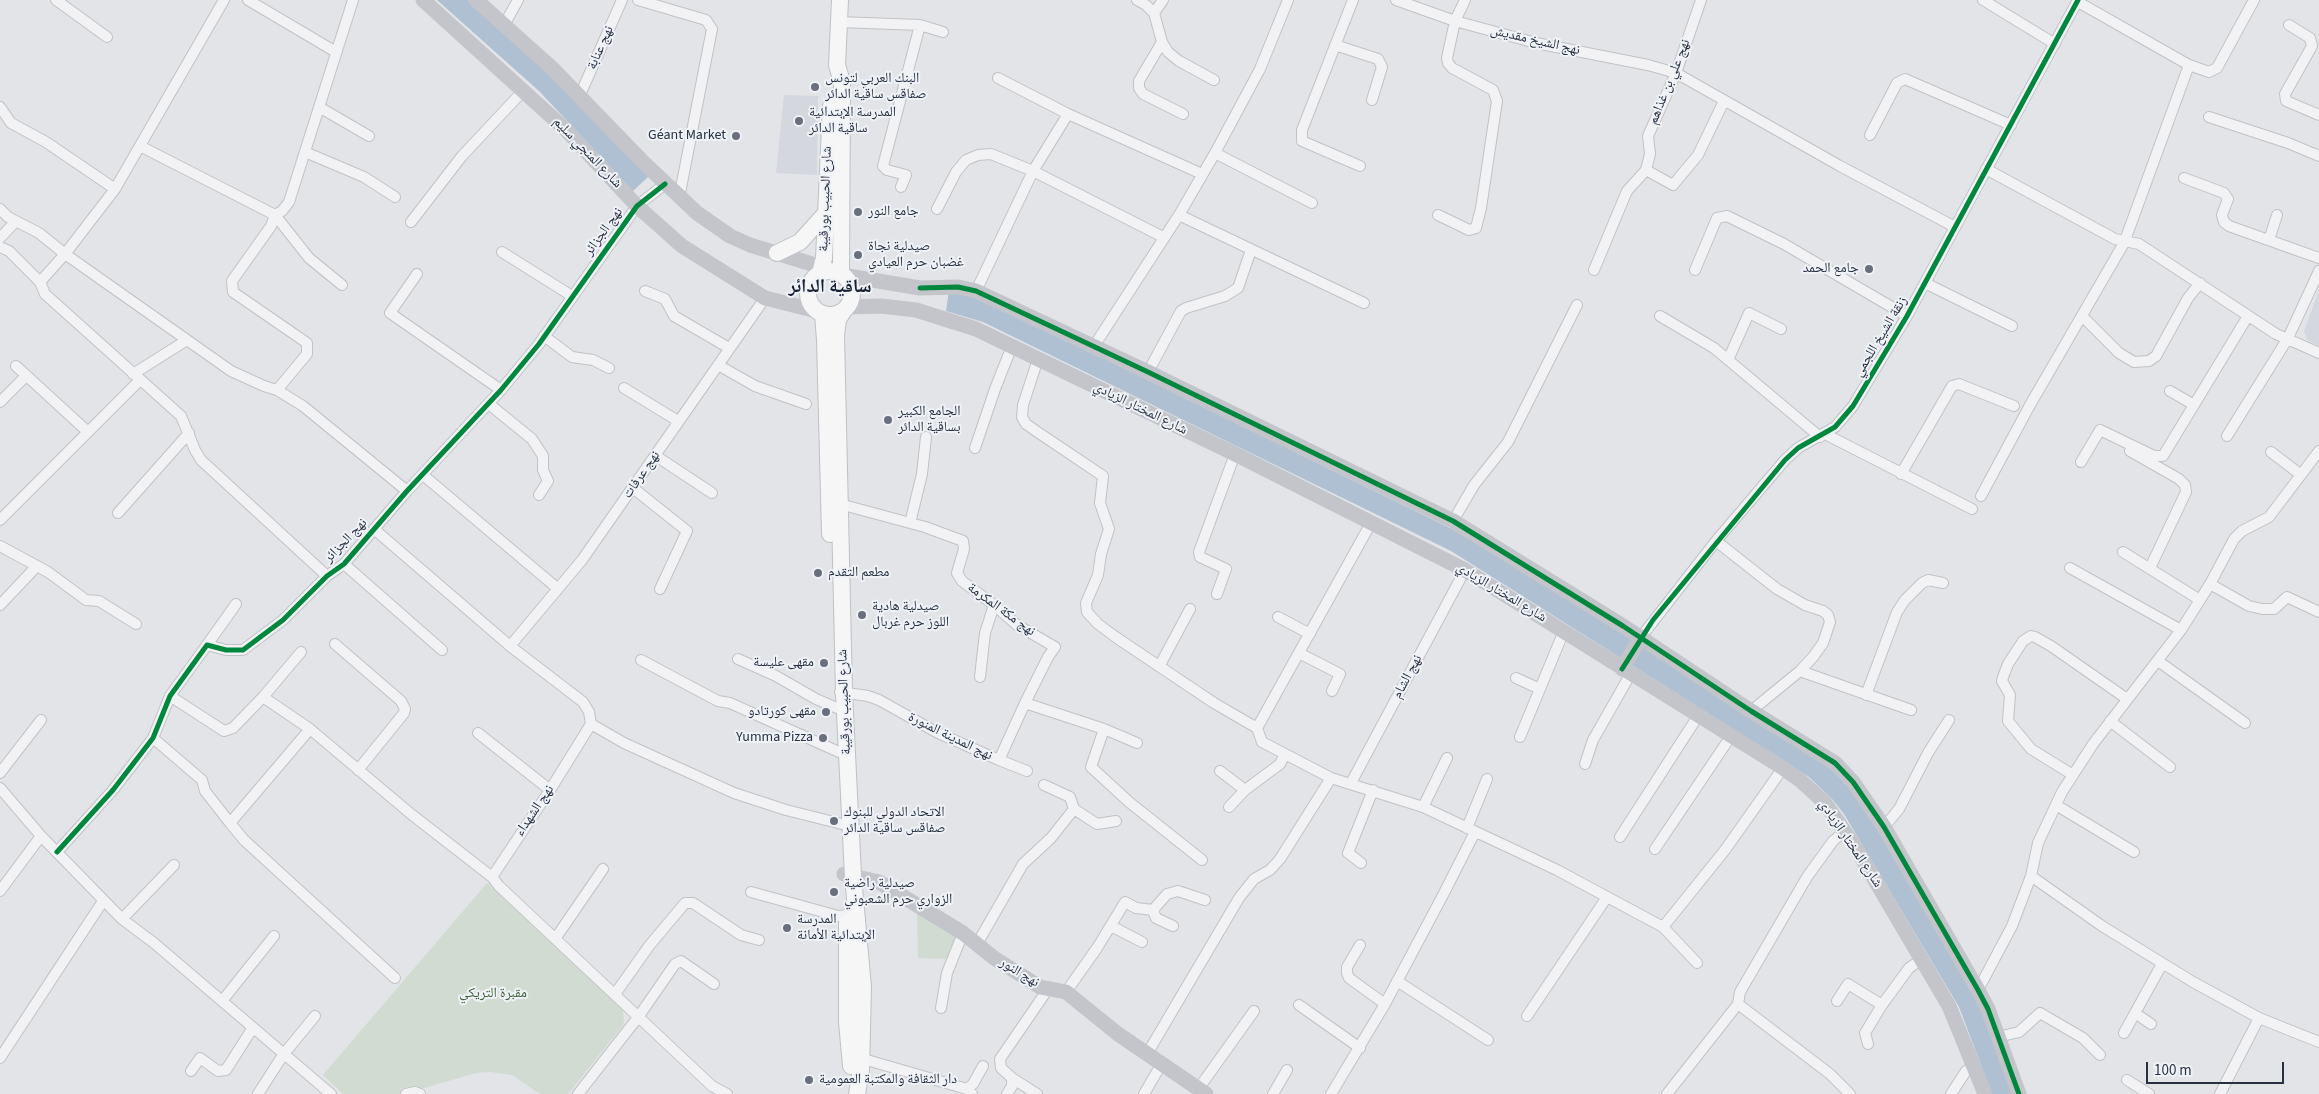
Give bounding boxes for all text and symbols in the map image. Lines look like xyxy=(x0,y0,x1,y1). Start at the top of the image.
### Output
street label: نهج عنابة xyxy=(584,23,618,73)
street label: نهج الشيخ مقديش xyxy=(1489,23,1581,59)
street label: نهج علي بن غذاهم xyxy=(1645,37,1695,127)
place label: البنك العربي لتونس صفاقس ساقية الدائر xyxy=(825,71,926,104)
marker: البنك العربي لتونس صفاقس ساقية الدائر xyxy=(809,81,821,93)
place label: المدرسة الإبتدائية ساقية الدائر xyxy=(809,105,896,138)
street label: شارع المنجي سليم xyxy=(549,114,625,192)
marker: المدرسة الإبتدائية ساقية الدائر xyxy=(793,115,805,127)
place label: Géant Market xyxy=(648,128,726,144)
marker: Géant Market xyxy=(730,130,742,142)
street label: شارع الحبيب بورقيبة xyxy=(816,146,836,252)
place label: جامع النور xyxy=(868,204,919,220)
street label: نهج الجزائر xyxy=(581,205,627,259)
marker: جامع النور xyxy=(852,206,864,218)
place label: صيدلية نجاة غضبان حرم العيادي xyxy=(868,239,964,272)
marker: صيدلية نجاة غضبان حرم العيادي xyxy=(852,249,864,261)
place label: جامع الحمد xyxy=(1803,261,1859,277)
marker: جامع الحمد xyxy=(1863,263,1875,275)
district label: ساقية الدائر xyxy=(788,277,872,299)
street label: زنقة الشيخ اللجمي xyxy=(1850,294,1912,380)
street label: شارع المختار الزيادي xyxy=(1090,379,1190,439)
place label: الجامع الكبير بساقية الدائر xyxy=(898,404,961,437)
marker: الجامع الكبير بساقية الدائر xyxy=(882,414,894,426)
street label: نهج عرفات xyxy=(620,448,664,502)
street label: نهج الجزائر xyxy=(321,515,371,567)
street label: شارع المختار الزيادي xyxy=(1453,559,1549,627)
place label: مطعم التقدم xyxy=(828,565,889,581)
marker: مطعم التقدم xyxy=(812,567,824,579)
street label: نهج مكة المكرمة xyxy=(964,580,1038,640)
place label: صيدلية هادية اللوز حرم غربال xyxy=(872,599,949,632)
marker: صيدلية هادية اللوز حرم غربال xyxy=(856,609,868,621)
street label: شارع الحبيب بورقيبة xyxy=(835,649,855,755)
street label: نهج الشام xyxy=(1389,652,1427,702)
place label: مقهى عليسة xyxy=(753,655,814,671)
marker: مقهى عليسة xyxy=(818,657,830,669)
place label: مقهى كورتادو xyxy=(748,704,816,720)
marker: مقهى كورتادو xyxy=(820,706,832,718)
street label: نهج المدينة المنورة xyxy=(905,709,995,765)
place label: Yumma Pizza xyxy=(736,730,813,746)
marker: Yumma Pizza xyxy=(817,732,829,744)
street label: نهج الشهداء xyxy=(512,782,558,840)
street label: شارع المختار الزيادي xyxy=(1814,797,1886,891)
place label: الاتحاد الدولي للبنوك صفاقس ساقية الدائر xyxy=(844,805,945,838)
marker: الاتحاد الدولي للبنوك صفاقس ساقية الدائر xyxy=(828,815,840,827)
place label: صيدلية راضية الزواري حرم الشعبوني xyxy=(844,876,952,909)
marker: صيدلية راضية الزواري حرم الشعبوني xyxy=(828,886,840,898)
place label: المدرسة الإبتدائية الأمانة xyxy=(797,912,875,944)
marker: المدرسة الإبتدائية الأمانة xyxy=(781,922,793,934)
street label: نهج النور xyxy=(996,955,1042,991)
park label: مقبرة التريكي xyxy=(459,986,527,1002)
scale bar xyxy=(2149,1052,2286,1084)
text: 100 m xyxy=(2154,1060,2192,1081)
place label: دار الثقافة والمكتبة العمومية xyxy=(819,1072,957,1088)
marker: دار الثقافة والمكتبة العمومية xyxy=(803,1074,815,1086)

